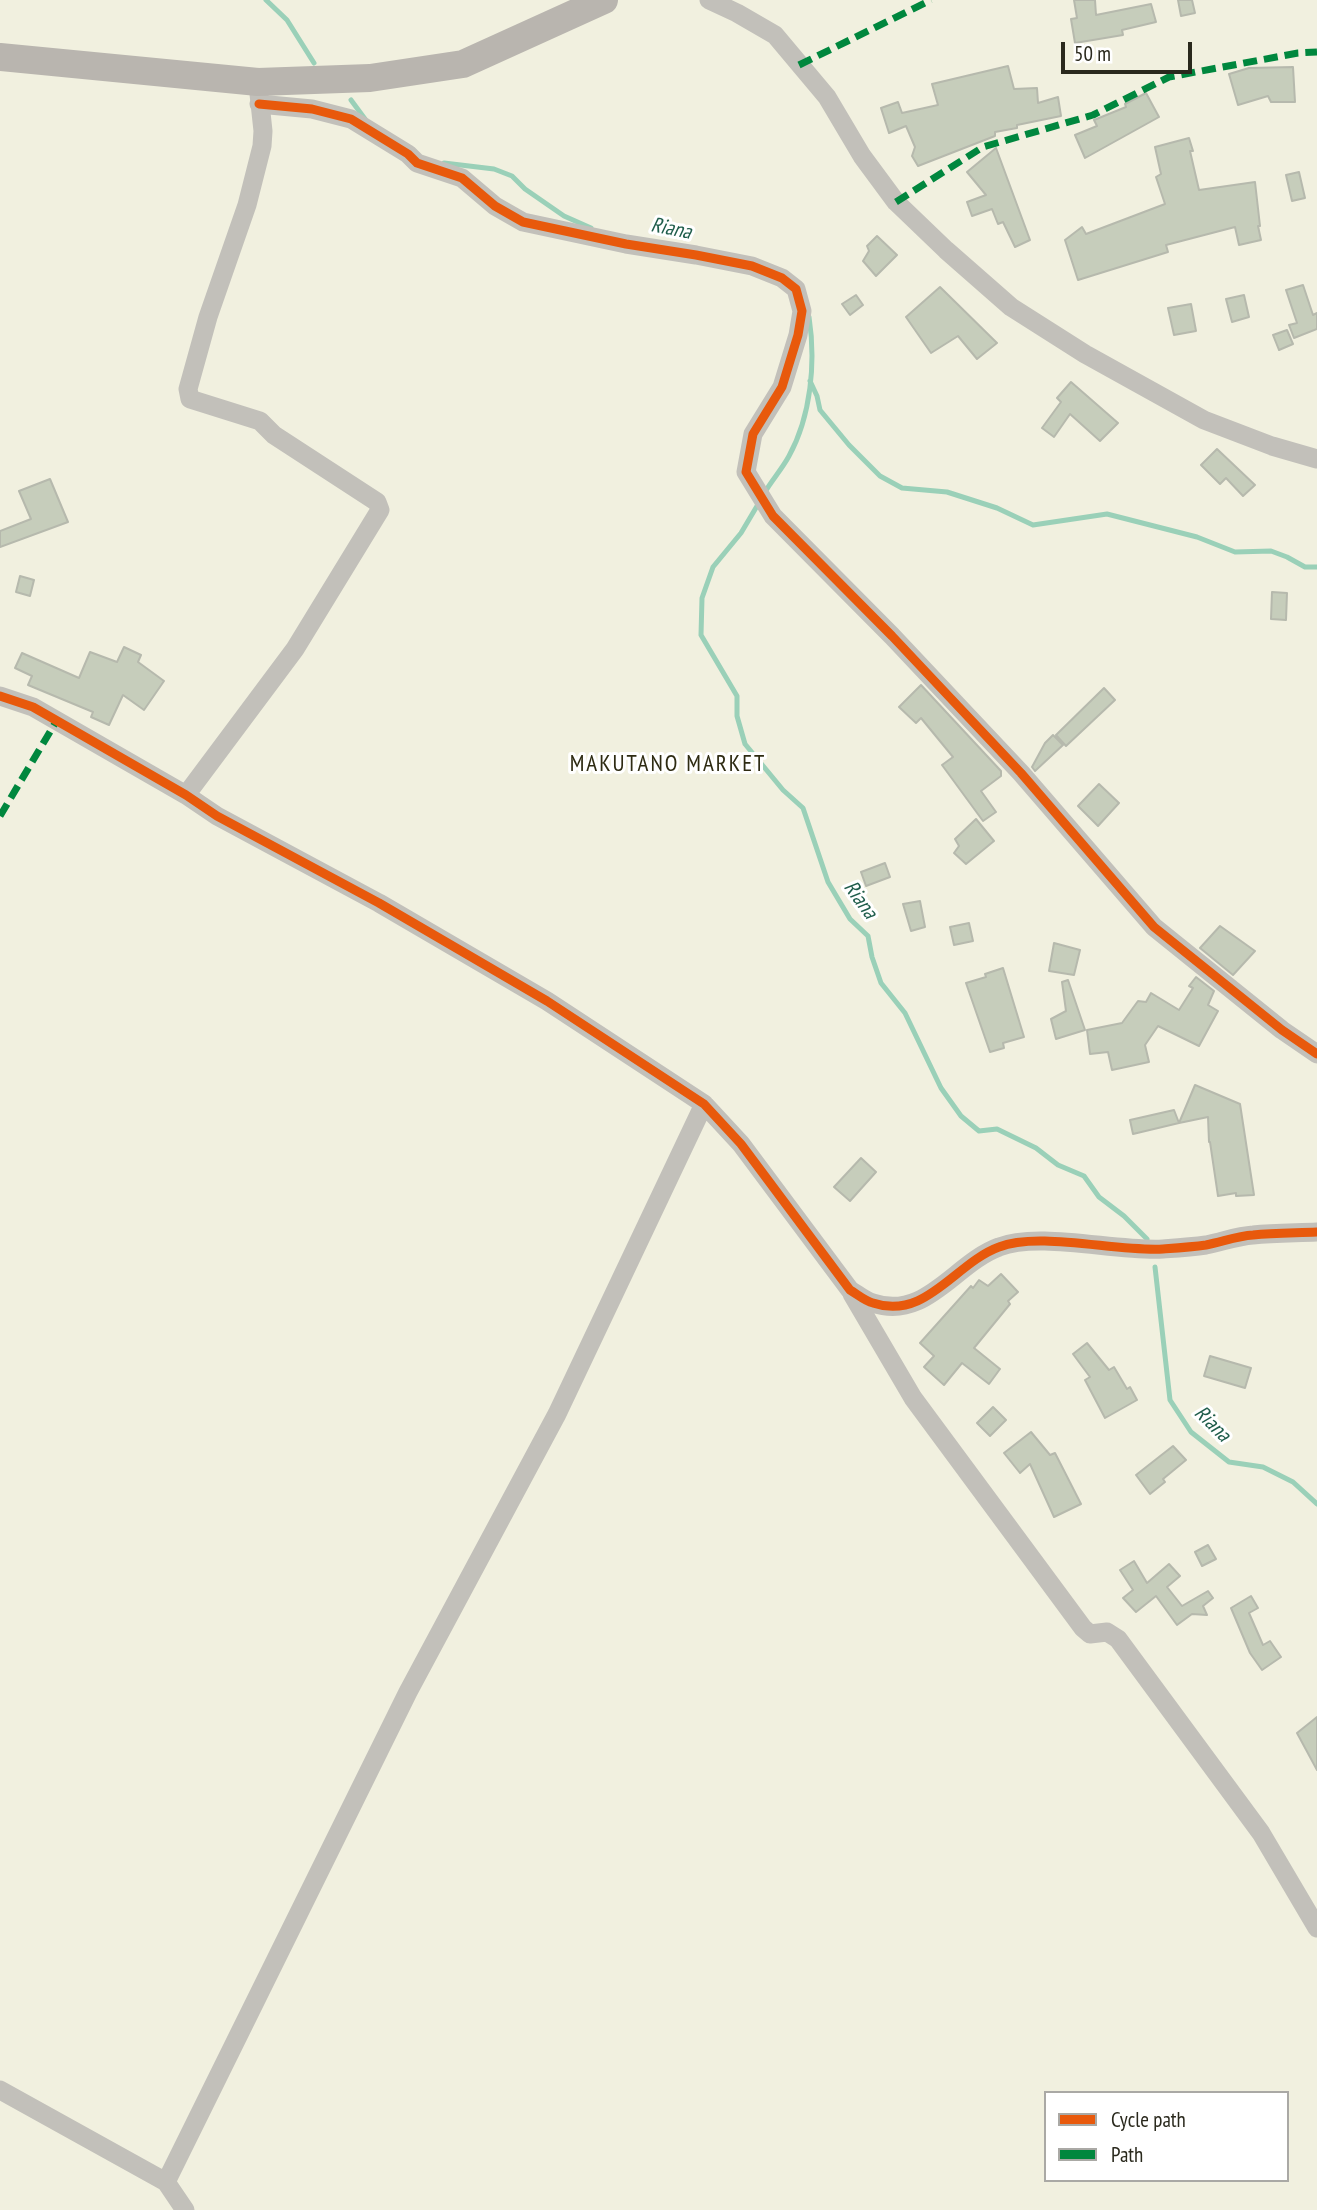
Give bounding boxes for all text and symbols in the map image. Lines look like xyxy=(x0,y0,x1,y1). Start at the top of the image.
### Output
scale bar xyxy=(1065,28,1196,72)
text: 50 m xyxy=(1074,40,1111,67)
water label: Riana xyxy=(649,213,693,245)
district label: MAKUTANO MARKET xyxy=(572,750,764,778)
water label: Riana xyxy=(838,876,882,924)
water label: Riana xyxy=(1189,1401,1235,1447)
legend xyxy=(1044,2091,1289,2182)
text: Cycle path xyxy=(1111,2106,1186,2133)
text: Path xyxy=(1111,2141,1143,2168)

